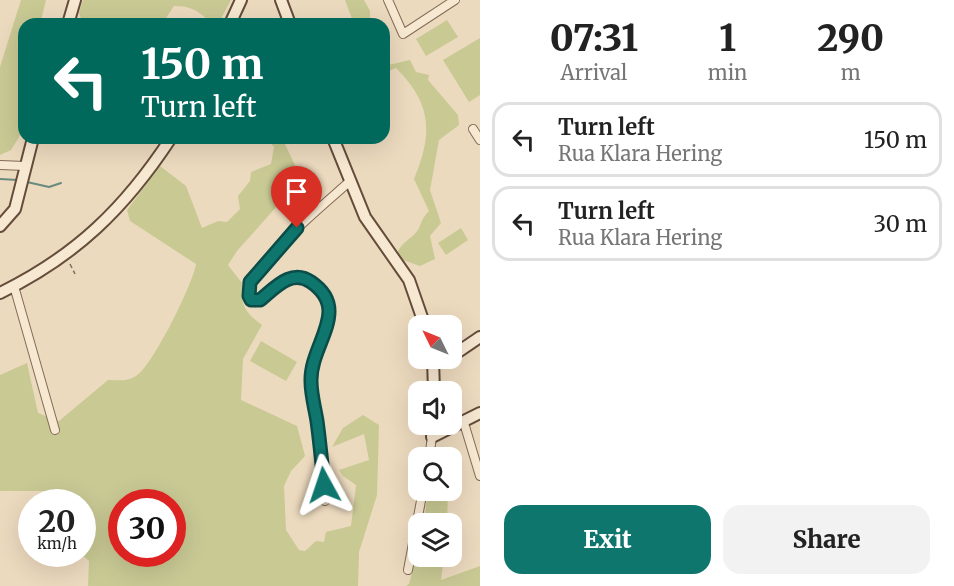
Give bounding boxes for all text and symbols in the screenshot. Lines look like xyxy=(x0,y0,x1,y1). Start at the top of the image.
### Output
text: 07:31 xyxy=(550,16,638,61)
text: 1 xyxy=(719,16,736,61)
text: 290 xyxy=(817,16,884,61)
text: 150 m xyxy=(141,38,263,90)
icon: left xyxy=(42,42,120,120)
text: Arrival xyxy=(561,60,627,85)
text: min xyxy=(708,60,747,85)
text: m xyxy=(841,60,861,85)
text: Turn left xyxy=(141,90,256,124)
text: Turn left xyxy=(558,113,655,141)
icon: left xyxy=(507,123,540,156)
text: 150 m xyxy=(864,126,927,154)
text: Rua Klara Hering xyxy=(558,141,722,166)
pin xyxy=(271,166,322,228)
icon: arrive xyxy=(280,175,313,208)
text: Turn left xyxy=(558,197,655,225)
icon: left xyxy=(507,207,540,240)
text: 30 m xyxy=(873,210,927,238)
text: Rua Klara Hering xyxy=(558,225,722,250)
north arrow xyxy=(408,315,462,369)
map controls xyxy=(408,315,462,567)
button: sound xyxy=(408,381,462,435)
button: search xyxy=(408,447,462,501)
position arrow xyxy=(292,453,356,517)
speed limit sign: 30 xyxy=(108,489,186,567)
text: 20 xyxy=(38,502,76,540)
button: Exit xyxy=(504,505,711,574)
button: Share xyxy=(723,505,930,574)
button: layers xyxy=(408,513,462,567)
text: km/h xyxy=(37,534,77,553)

